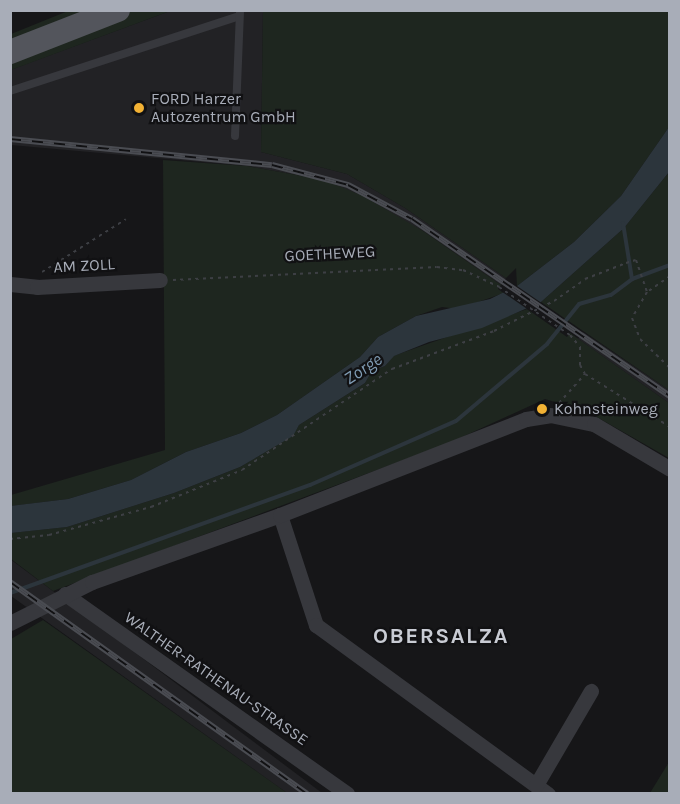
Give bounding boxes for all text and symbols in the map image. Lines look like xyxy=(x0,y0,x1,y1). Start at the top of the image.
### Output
place label: FORD Harzer Autozentrum GmbH xyxy=(151,89,296,127)
marker: FORD Harzer Autozentrum GmbH xyxy=(132,101,146,115)
street label: GOETHEWEG xyxy=(284,242,376,266)
street label: AM ZOLL xyxy=(53,255,115,277)
water label: Zorge xyxy=(340,348,386,390)
place label: Kohnsteinweg xyxy=(554,399,658,419)
marker: Kohnsteinweg xyxy=(535,402,549,416)
street label: WALTHER-RATHENAU-STRASSE xyxy=(120,608,312,750)
district label: OBERSALZA xyxy=(373,624,509,650)

